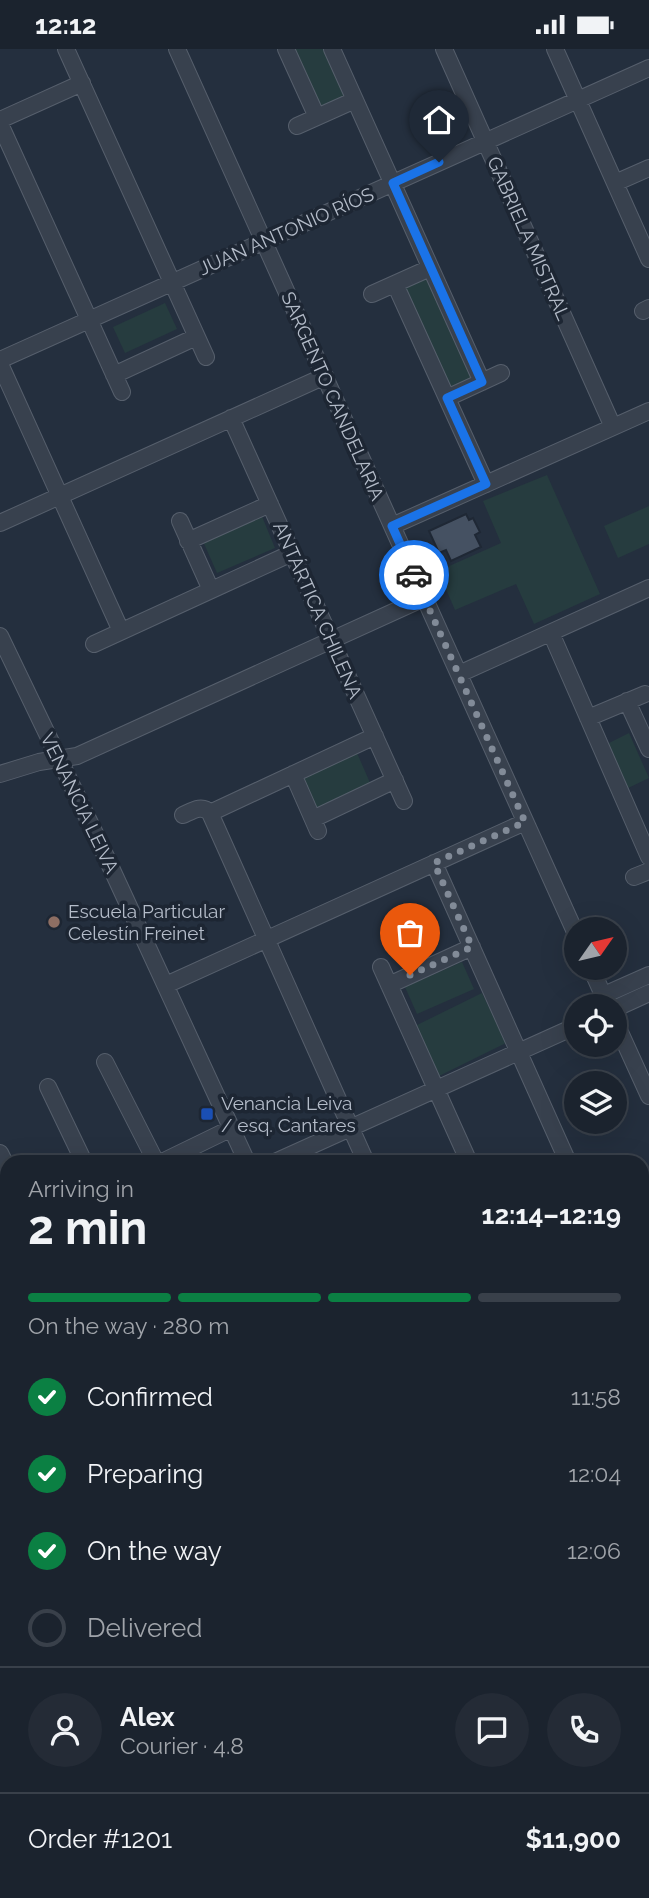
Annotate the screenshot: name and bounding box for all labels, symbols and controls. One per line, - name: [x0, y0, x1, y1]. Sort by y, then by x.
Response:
- text: 12:12: [35, 10, 96, 40]
- pin: [409, 90, 469, 162]
- icon: home: [420, 101, 458, 139]
- street label: GABRIELA MISTRAL: [483, 153, 575, 323]
- street label: JUAN ANTONIO RÍOS: [195, 183, 377, 279]
- street label: SARGENTO CANDELARIA: [277, 288, 389, 504]
- street label: ANTÁRTICA CHILENA: [269, 518, 367, 702]
- courier: [379, 540, 449, 610]
- icon: car: [395, 556, 433, 594]
- street label: VENANCIA LEIVA: [36, 729, 124, 877]
- place label: Escuela Particular Celestín Freinet: [68, 900, 225, 944]
- pin: [380, 903, 440, 975]
- marker: Escuela Particular Celestín Freinet: [46, 914, 62, 930]
- icon: bag: [391, 914, 429, 952]
- north arrow: [564, 917, 626, 980]
- map controls: [564, 917, 627, 1134]
- button: locate: [564, 994, 627, 1057]
- button: layers: [564, 1071, 627, 1134]
- place label: Venancia Leiva / esq. Cantares: [221, 1092, 356, 1136]
- marker: Venancia Leiva / esq. Cantares: [199, 1106, 215, 1122]
- text: Arriving in: [28, 1175, 134, 1202]
- text: 12:14–12:19: [482, 1200, 621, 1230]
- text: 2 min: [28, 1201, 147, 1255]
- text: On the way · 280 m: [28, 1312, 230, 1339]
- icon: check: [28, 1378, 66, 1416]
- text: Confirmed: [87, 1382, 213, 1412]
- text: 11:58: [571, 1383, 621, 1410]
- icon: check: [28, 1455, 66, 1493]
- text: Preparing: [87, 1459, 203, 1489]
- text: 12:04: [568, 1460, 621, 1487]
- icon: check: [28, 1532, 66, 1570]
- text: On the way: [87, 1536, 222, 1566]
- text: 12:06: [567, 1537, 621, 1564]
- text: Delivered: [87, 1613, 202, 1643]
- button: person: [28, 1693, 102, 1767]
- button: chat: [455, 1693, 529, 1767]
- button: phone: [547, 1693, 621, 1767]
- text: Alex: [120, 1702, 175, 1732]
- text: Courier · 4.8: [120, 1732, 244, 1759]
- text: Order #1201: [28, 1824, 172, 1854]
- text: $11,900: [526, 1824, 621, 1854]

